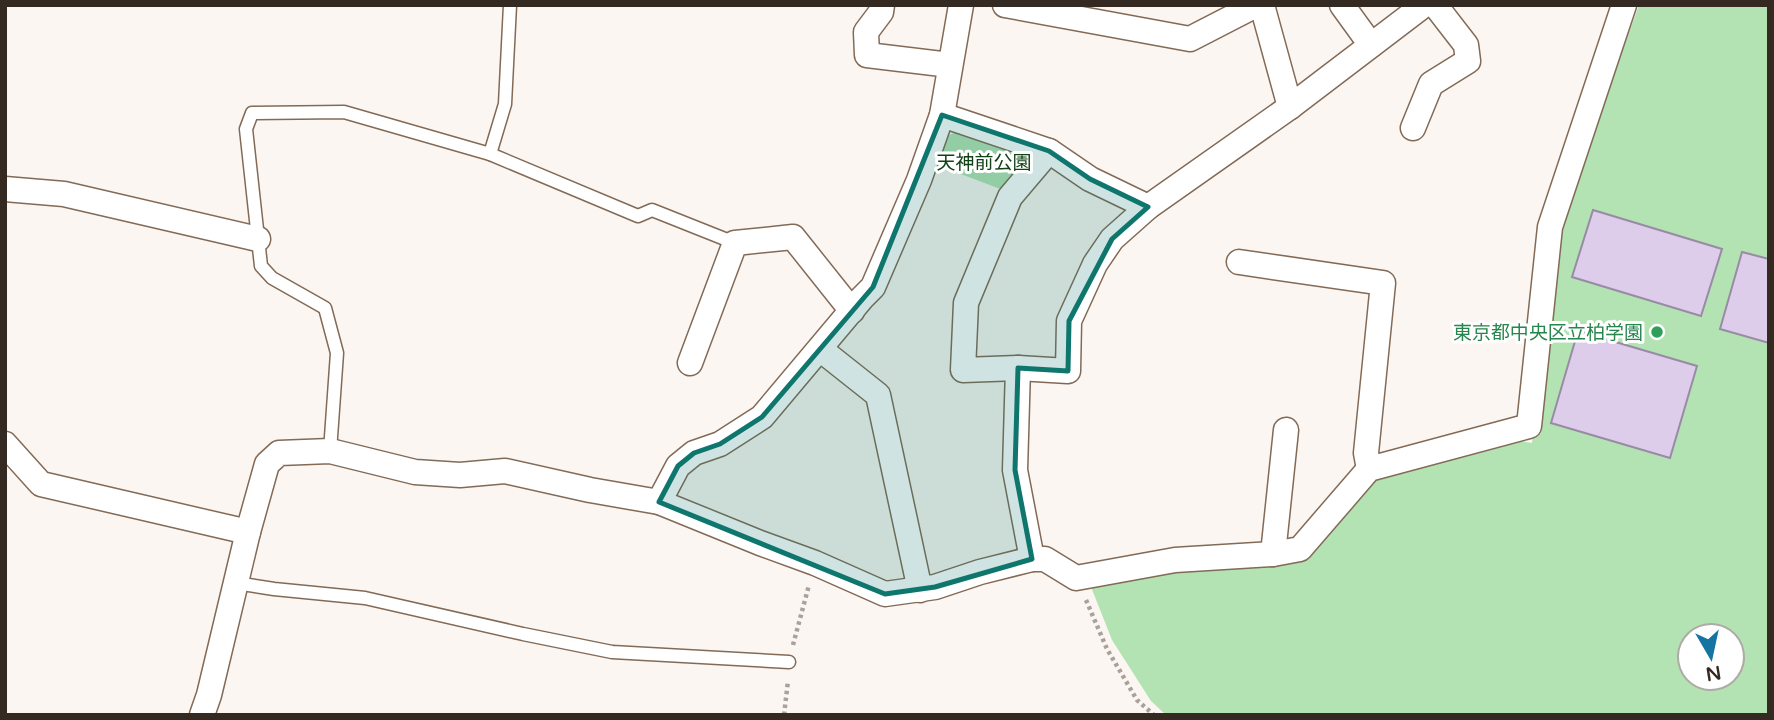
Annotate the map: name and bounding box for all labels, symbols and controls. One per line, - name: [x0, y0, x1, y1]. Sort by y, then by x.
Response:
- park label: 天神前公園: [936, 152, 1032, 174]
- place label: 東京都中央区立柏学園: [1453, 322, 1643, 344]
- marker: 東京都中央区立柏学園: [1649, 324, 1665, 340]
- north arrow: [1676, 622, 1746, 692]
- text: N: [1704, 661, 1723, 685]

